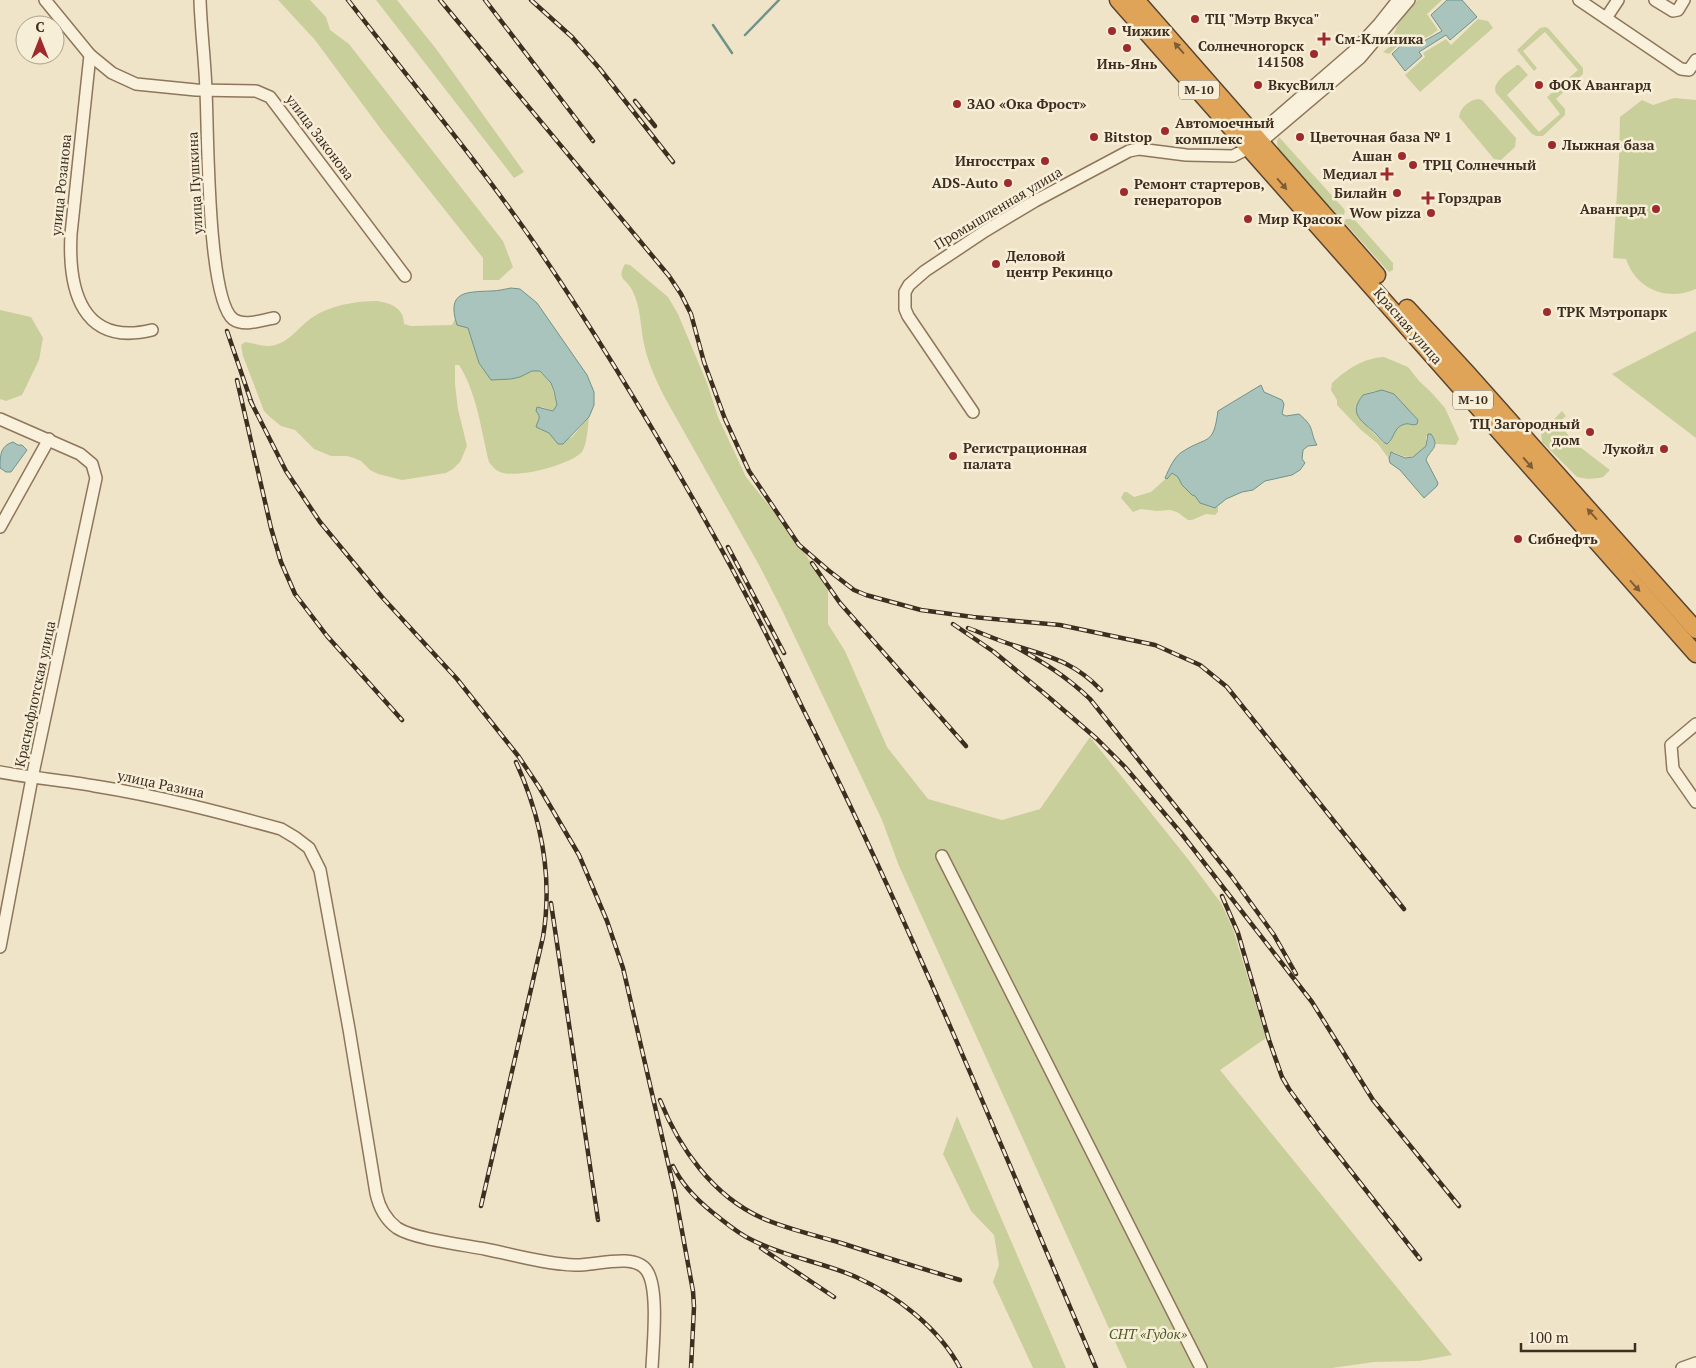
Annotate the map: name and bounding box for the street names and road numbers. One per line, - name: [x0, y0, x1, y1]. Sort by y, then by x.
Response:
- road number: М-10: [1179, 80, 1219, 100]
- street label: улица Законова: [281, 89, 359, 183]
- street label: улица Пушкина: [182, 131, 207, 236]
- street label: улица Розанова: [46, 133, 75, 238]
- street label: Промышленная улица: [930, 162, 1065, 253]
- street label: Красная улица: [1370, 283, 1447, 368]
- road number: М-10: [1453, 390, 1493, 410]
- street label: Краснофлотская улица: [10, 619, 59, 769]
- street label: улица Разина: [115, 765, 206, 802]

